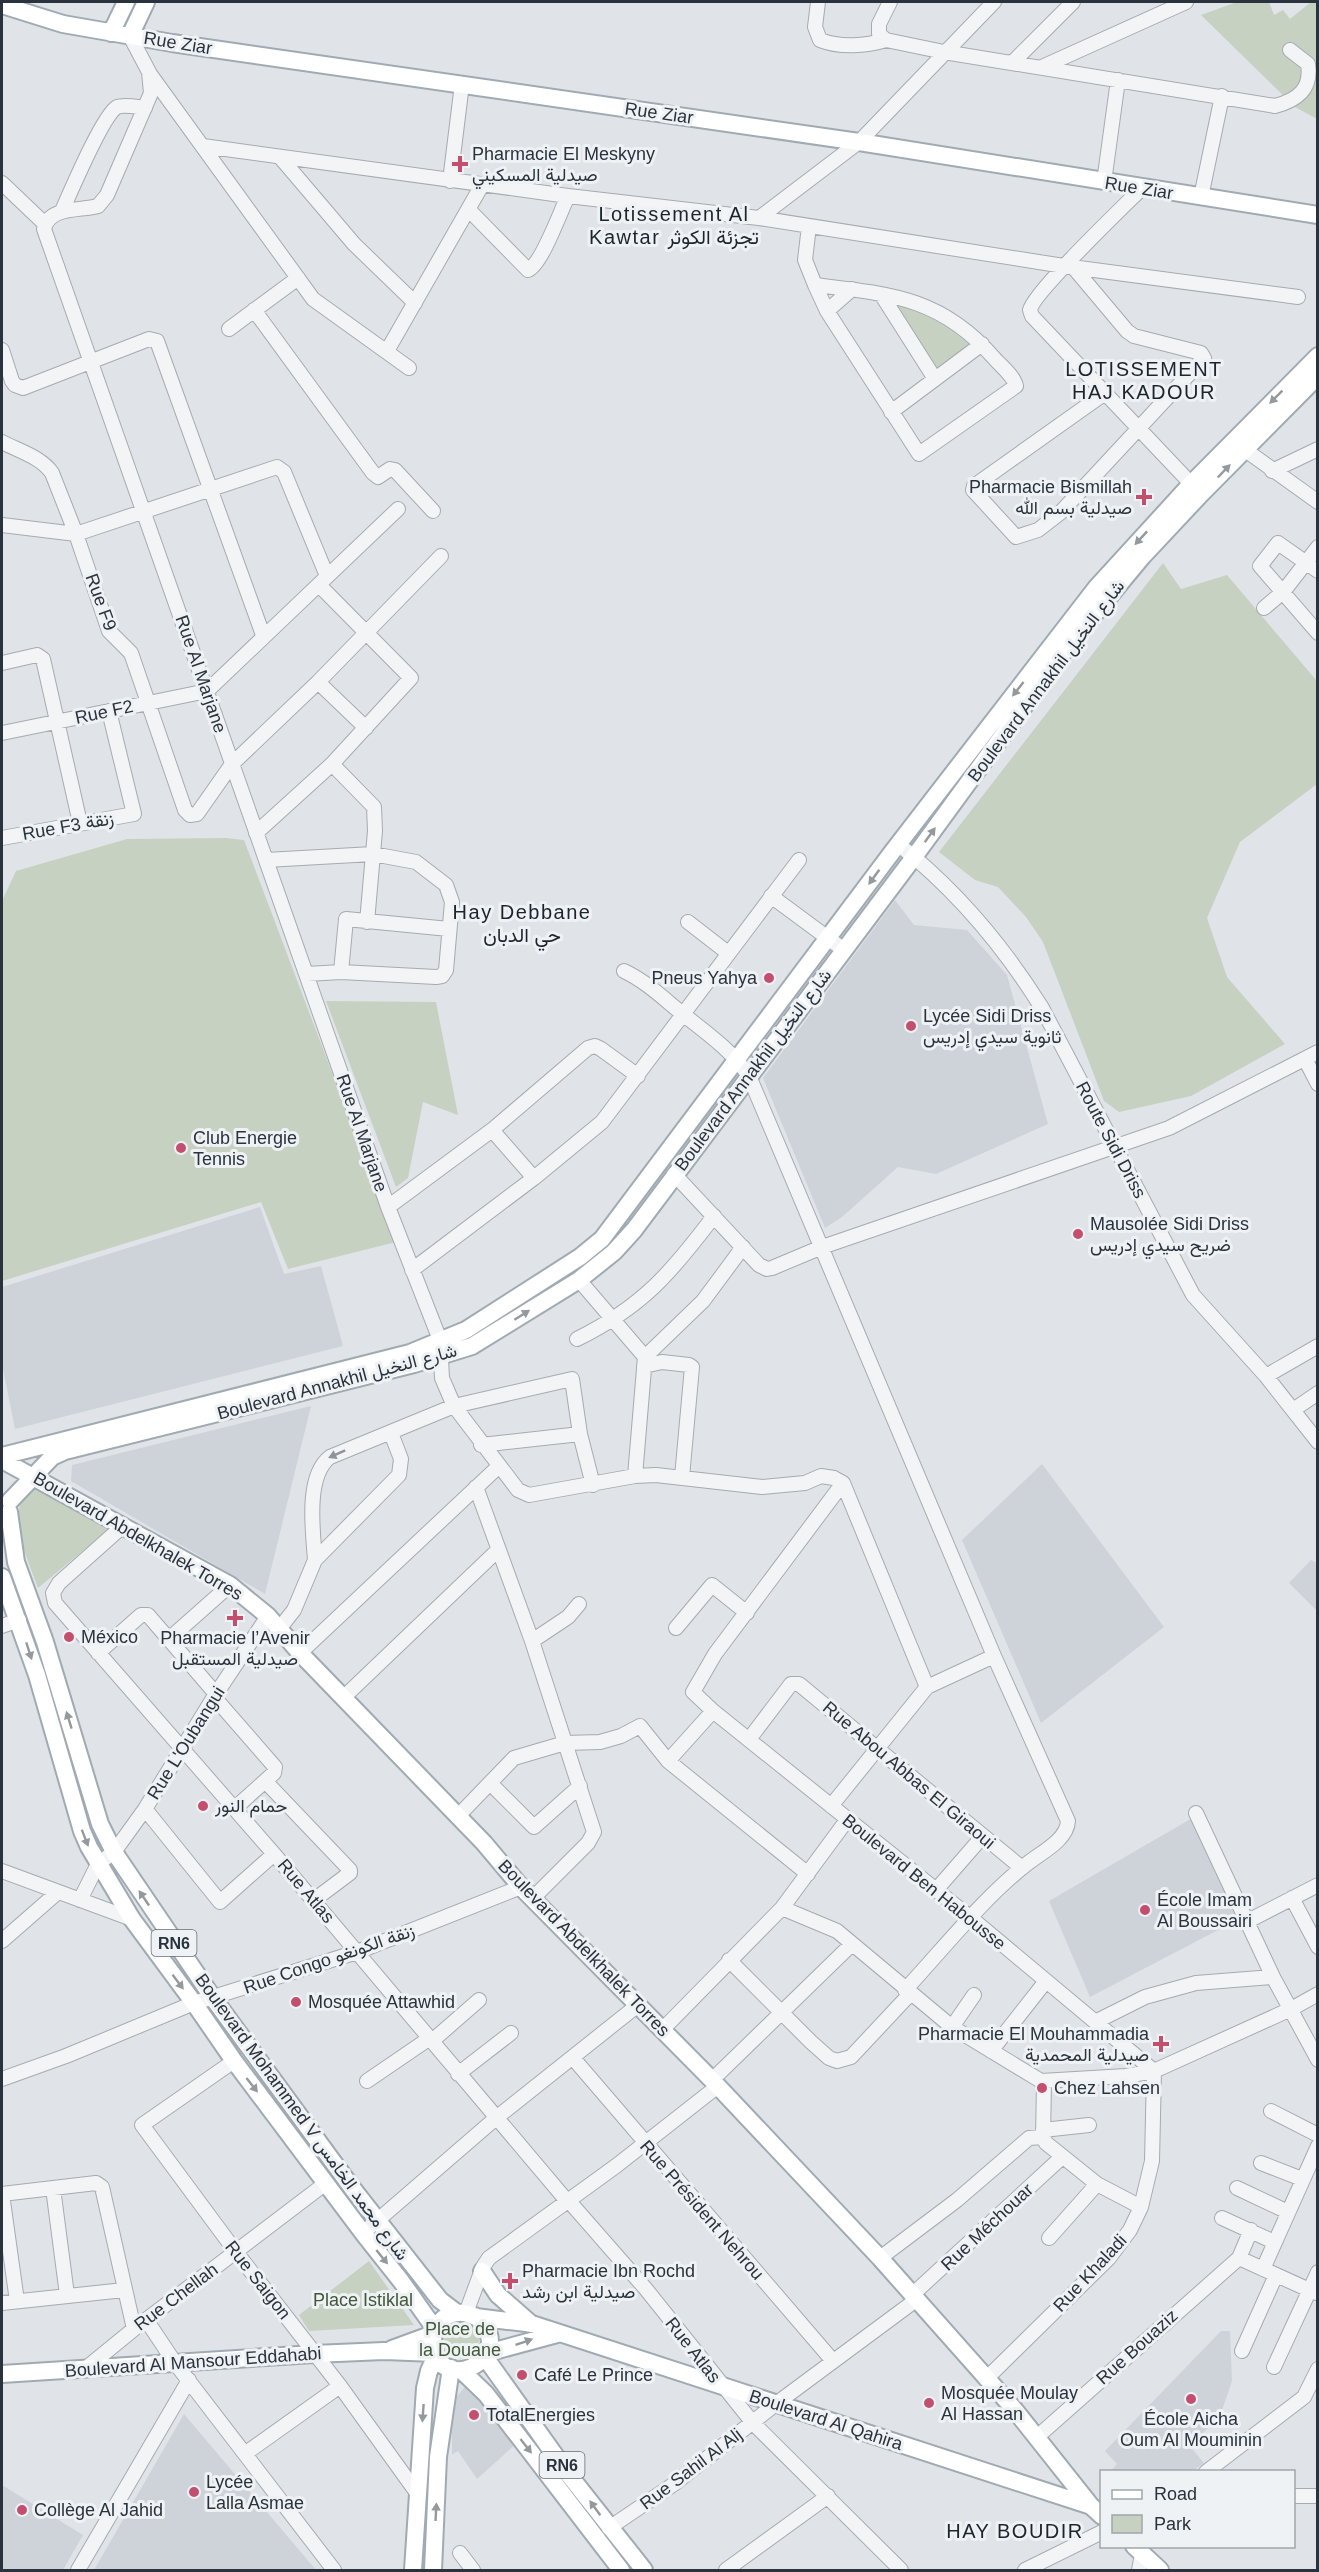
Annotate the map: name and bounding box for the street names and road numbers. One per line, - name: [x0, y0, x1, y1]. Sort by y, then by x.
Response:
- street label: Rue Ziar: [142, 28, 214, 58]
- street label: Rue Ziar: [623, 98, 695, 128]
- street label: Rue Ziar: [1103, 173, 1175, 203]
- street label: Rue F9: [82, 571, 120, 633]
- street label: Boulevard Annakhil شارع النخيل: [964, 576, 1130, 787]
- street label: Rue Al Marjane: [172, 613, 230, 735]
- street label: Rue F2: [73, 696, 135, 728]
- street label: Rue F3 زنقة: [21, 808, 115, 845]
- street label: Boulevard Annakhil شارع النخيل: [671, 965, 837, 1176]
- street label: Rue Al Marjane: [333, 1072, 391, 1194]
- street label: Route Sidi Driss: [1072, 1078, 1150, 1202]
- street label: Boulevard Annakhil شارع النخيل: [215, 1340, 460, 1426]
- street label: Boulevard Abdelkhalek Torres: [30, 1468, 246, 1604]
- street label: Rue L'Oubangui: [143, 1683, 229, 1803]
- street label: Rue Abou Abbas El Giraoui: [819, 1697, 999, 1853]
- street label: Boulevard Ben Habousse: [838, 1810, 1010, 1954]
- street label: Rue Atlas: [274, 1855, 338, 1927]
- street label: Boulevard Abdelkhalek Torres: [494, 1856, 674, 2040]
- street label: Rue Congo زنقة الكونغو: [241, 1920, 417, 1999]
- road number: RN6: [152, 1930, 196, 1956]
- street label: Boulevard Mohammed V شارع محمد الخامس: [190, 1970, 413, 2265]
- street label: Rue Président Nehrou: [636, 2136, 768, 2284]
- street label: Rue Méchouar: [937, 2179, 1037, 2275]
- street label: Rue Khaladi: [1049, 2230, 1131, 2316]
- street label: Rue Saigon: [221, 2237, 295, 2323]
- street label: Rue Chellah: [130, 2259, 222, 2335]
- street label: Rue Bouaziz: [1092, 2305, 1182, 2389]
- street label: Rue Atlas: [661, 2313, 725, 2387]
- street label: Boulevard Al Mansour Eddahabi: [64, 2343, 322, 2381]
- street label: Boulevard Al Qahira: [747, 2386, 906, 2455]
- street label: Rue Sahil Al Alj: [636, 2424, 746, 2514]
- road number: RN6: [540, 2452, 584, 2478]

